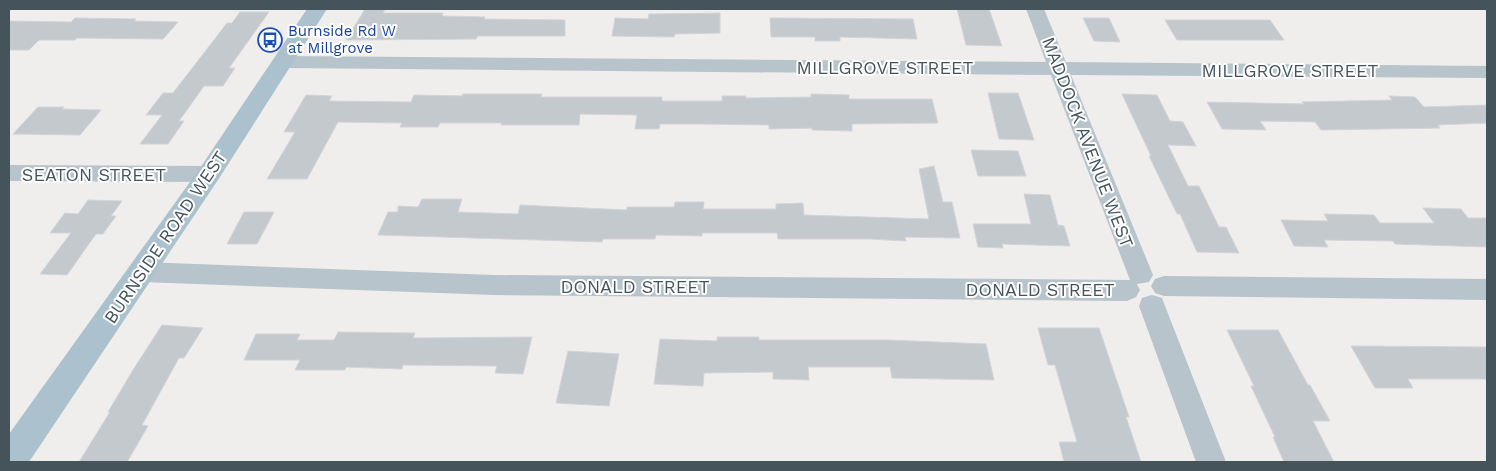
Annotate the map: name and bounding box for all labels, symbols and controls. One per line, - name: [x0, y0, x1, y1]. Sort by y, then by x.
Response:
- place label: Burnside Rd W at Millgrove: [288, 22, 396, 57]
- bus stop icon: Burnside Rd W at Millgrove: [257, 27, 283, 53]
- street label: MADDOCK AVENUE WEST: [1038, 34, 1138, 250]
- street label: MILLGROVE STREET: [797, 57, 974, 78]
- street label: MILLGROVE STREET: [1202, 60, 1379, 81]
- street label: BURNSIDE ROAD WEST: [99, 147, 231, 327]
- street label: SEATON STREET: [22, 164, 166, 185]
- street label: DONALD STREET: [560, 276, 710, 297]
- street label: DONALD STREET: [965, 279, 1115, 300]

